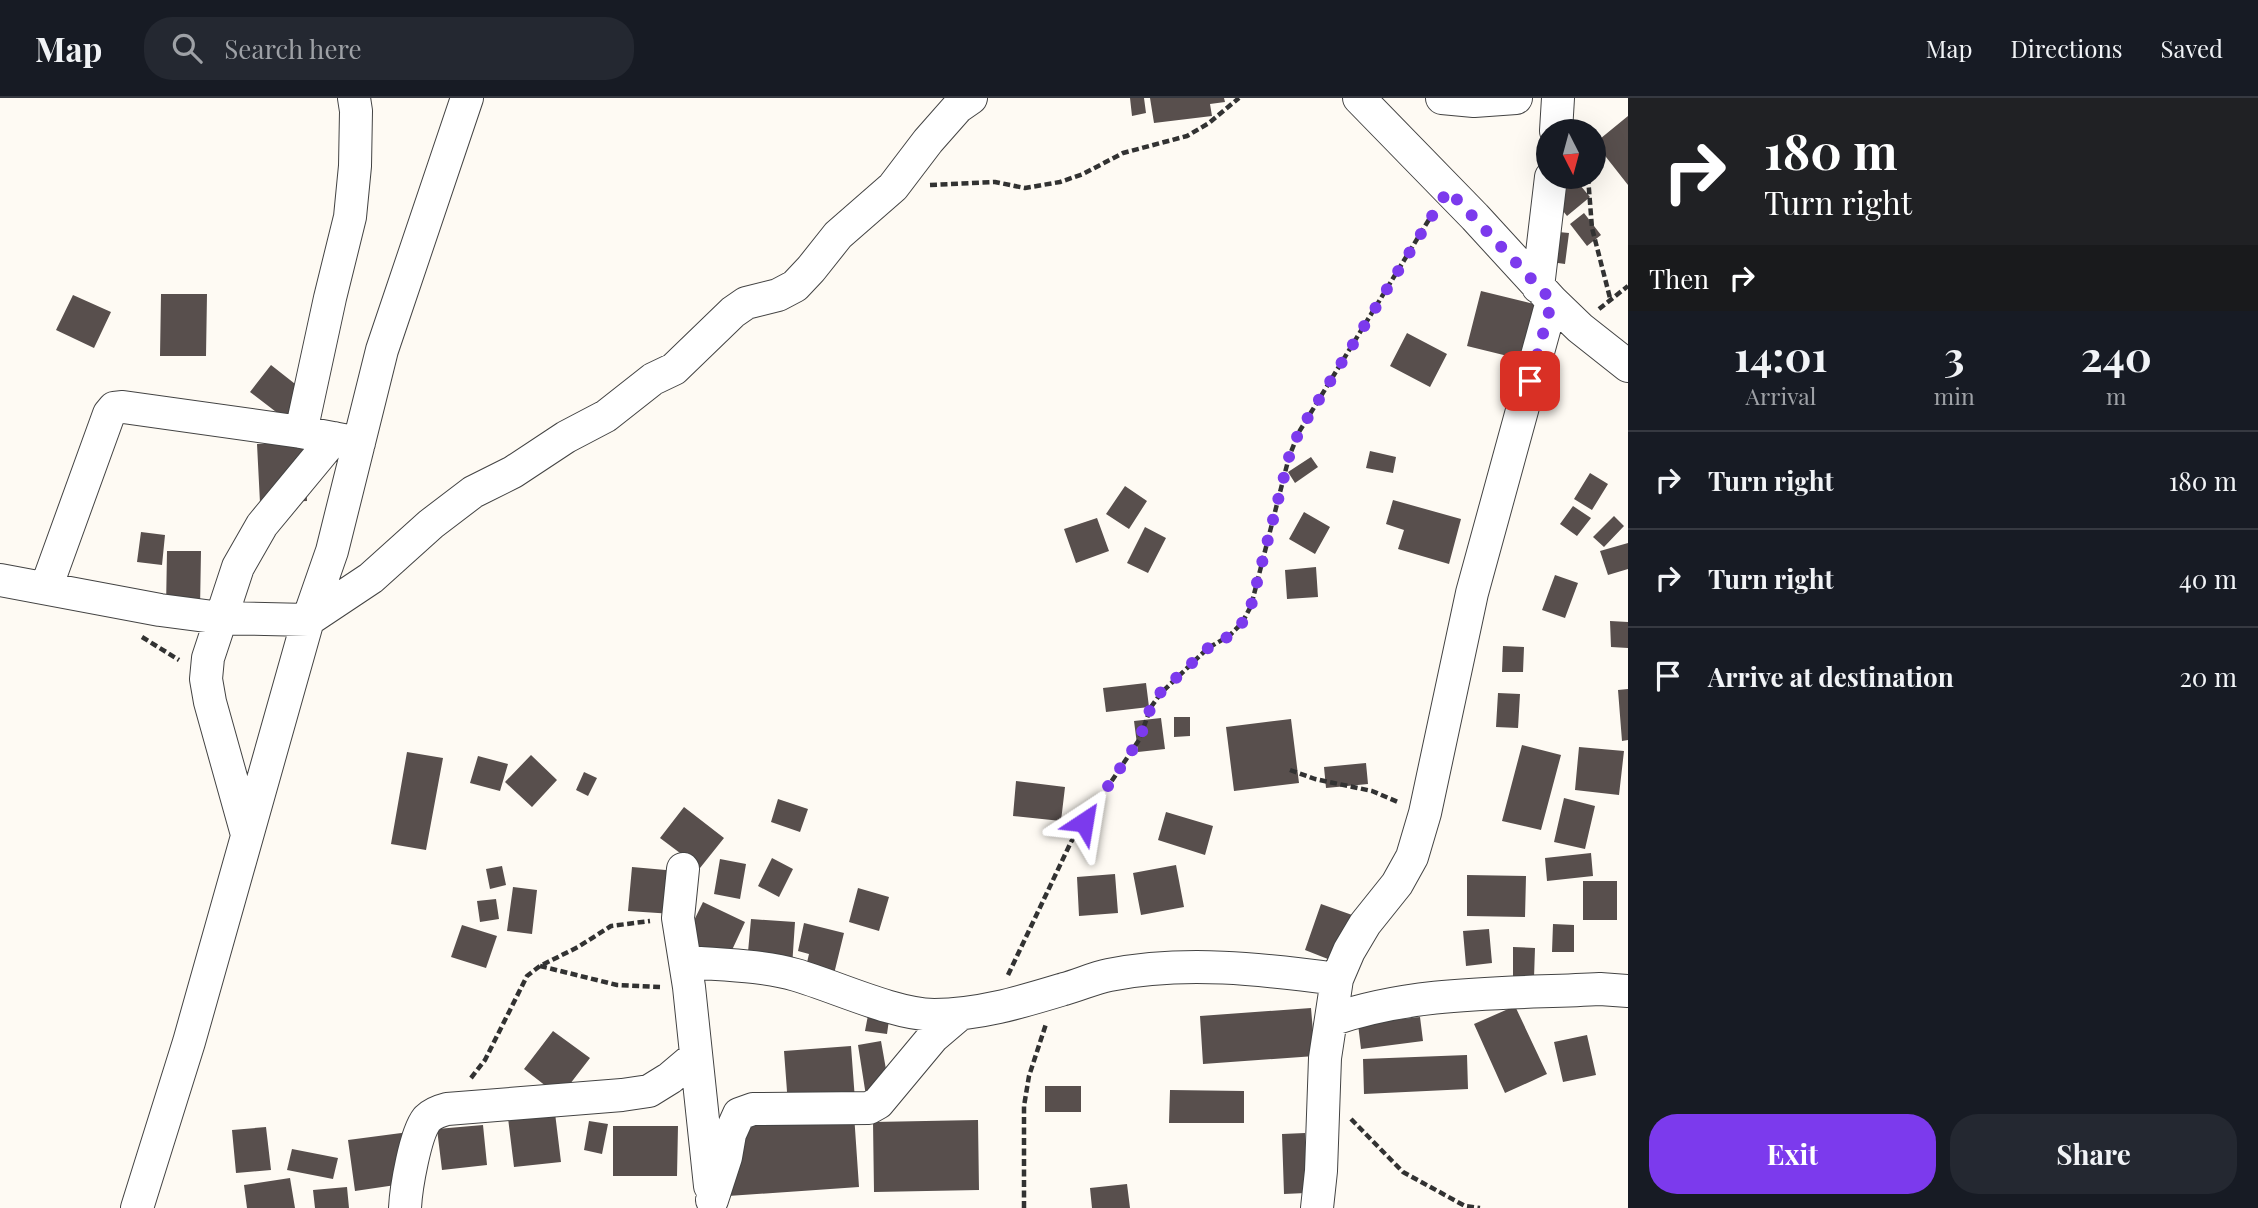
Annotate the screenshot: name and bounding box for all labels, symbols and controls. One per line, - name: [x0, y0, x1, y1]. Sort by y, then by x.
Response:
- search box: [144, 17, 634, 80]
- text: Map: [35, 26, 102, 70]
- icon: search: [168, 29, 206, 67]
- text: Search here: [224, 31, 362, 66]
- text: Map: [1926, 32, 1972, 64]
- text: Directions: [2010, 32, 2123, 64]
- text: Saved: [2161, 32, 2223, 64]
- text: 180 m: [1764, 117, 1898, 182]
- north arrow: [1536, 119, 1606, 189]
- map controls: [1536, 119, 1606, 189]
- icon: right: [1649, 126, 1740, 217]
- text: Turn right: [1764, 180, 1912, 223]
- icon: right: [1723, 259, 1761, 297]
- text: Then: [1649, 261, 1709, 296]
- text: 14:01: [1734, 327, 1828, 383]
- text: 3: [1944, 327, 1964, 383]
- text: 240: [2081, 327, 2152, 383]
- pin: [1500, 351, 1560, 411]
- icon: arrive: [1511, 362, 1549, 400]
- text: Arrival: [1745, 380, 1816, 411]
- text: min: [1934, 380, 1975, 411]
- text: m: [2106, 380, 2127, 411]
- icon: right: [1649, 461, 1687, 499]
- text: Turn right: [1708, 463, 1834, 498]
- text: 180 m: [2169, 463, 2237, 498]
- icon: right: [1649, 559, 1687, 597]
- text: Turn right: [1708, 561, 1834, 596]
- text: 40 m: [2179, 561, 2237, 596]
- icon: arrive: [1649, 657, 1687, 695]
- text: Arrive at destination: [1708, 659, 1954, 694]
- text: 20 m: [2179, 659, 2237, 694]
- position arrow: [1047, 785, 1121, 859]
- button: Exit: [1649, 1114, 1936, 1194]
- button: Share: [1950, 1114, 2237, 1194]

